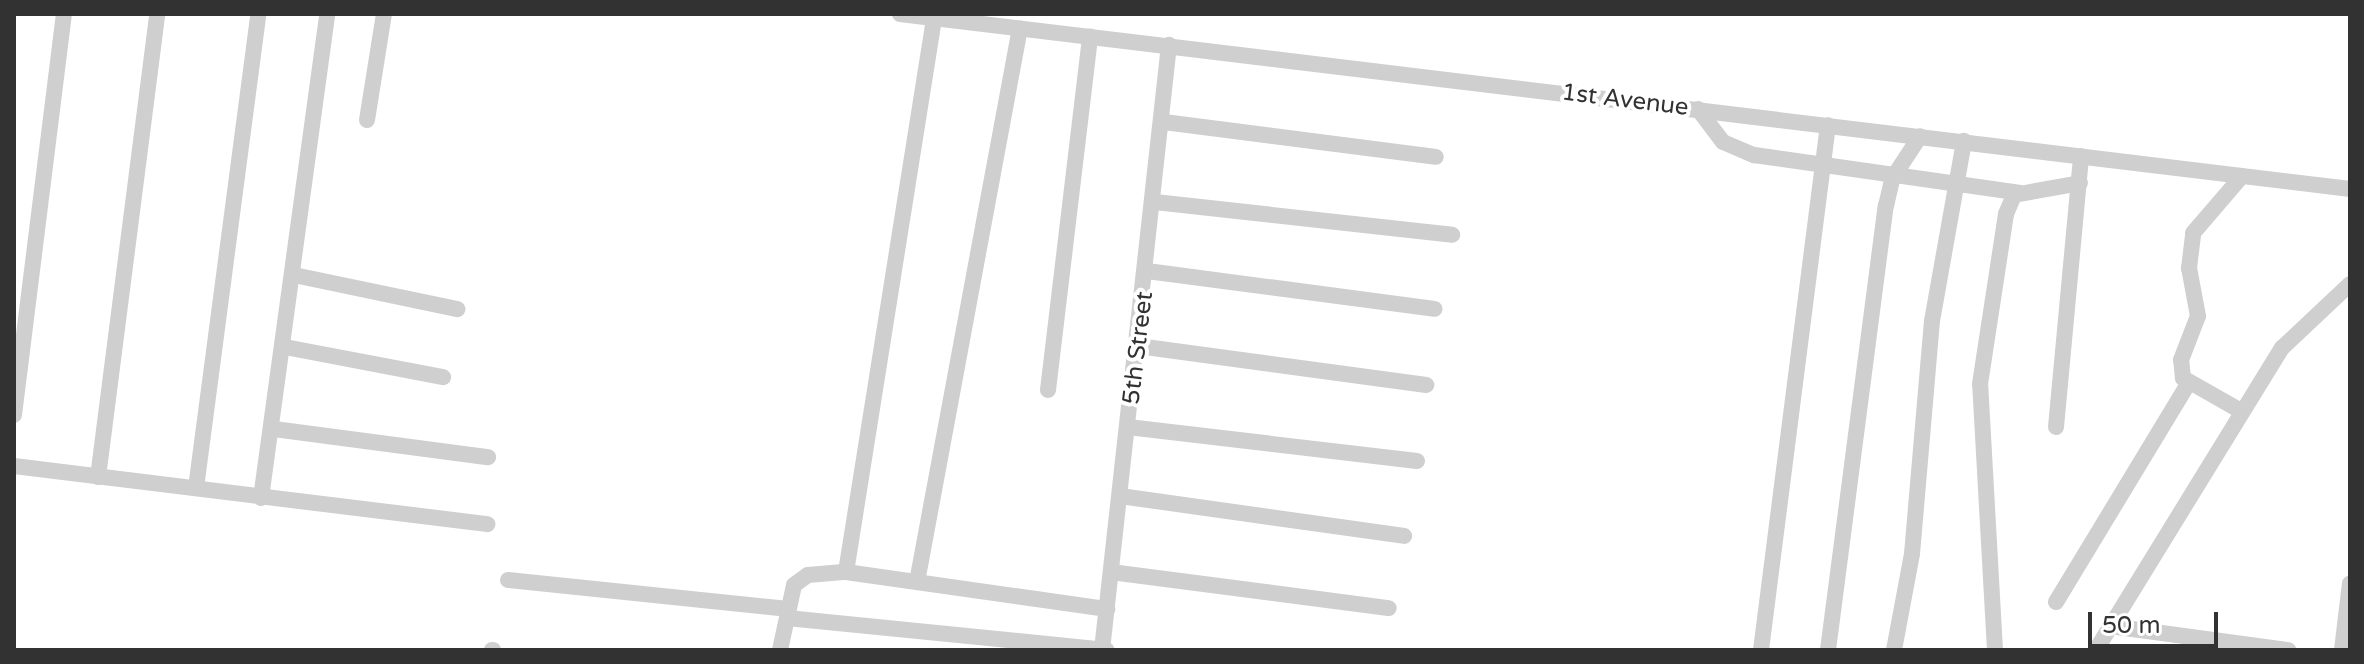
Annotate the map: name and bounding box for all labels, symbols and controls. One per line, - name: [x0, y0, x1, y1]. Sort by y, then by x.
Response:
- street label: 1st Avenue: [1560, 78, 1690, 122]
- street label: 5th Street: [1117, 290, 1159, 406]
- scale bar: [2092, 596, 2222, 646]
- text: 50 m: [2102, 611, 2160, 640]

